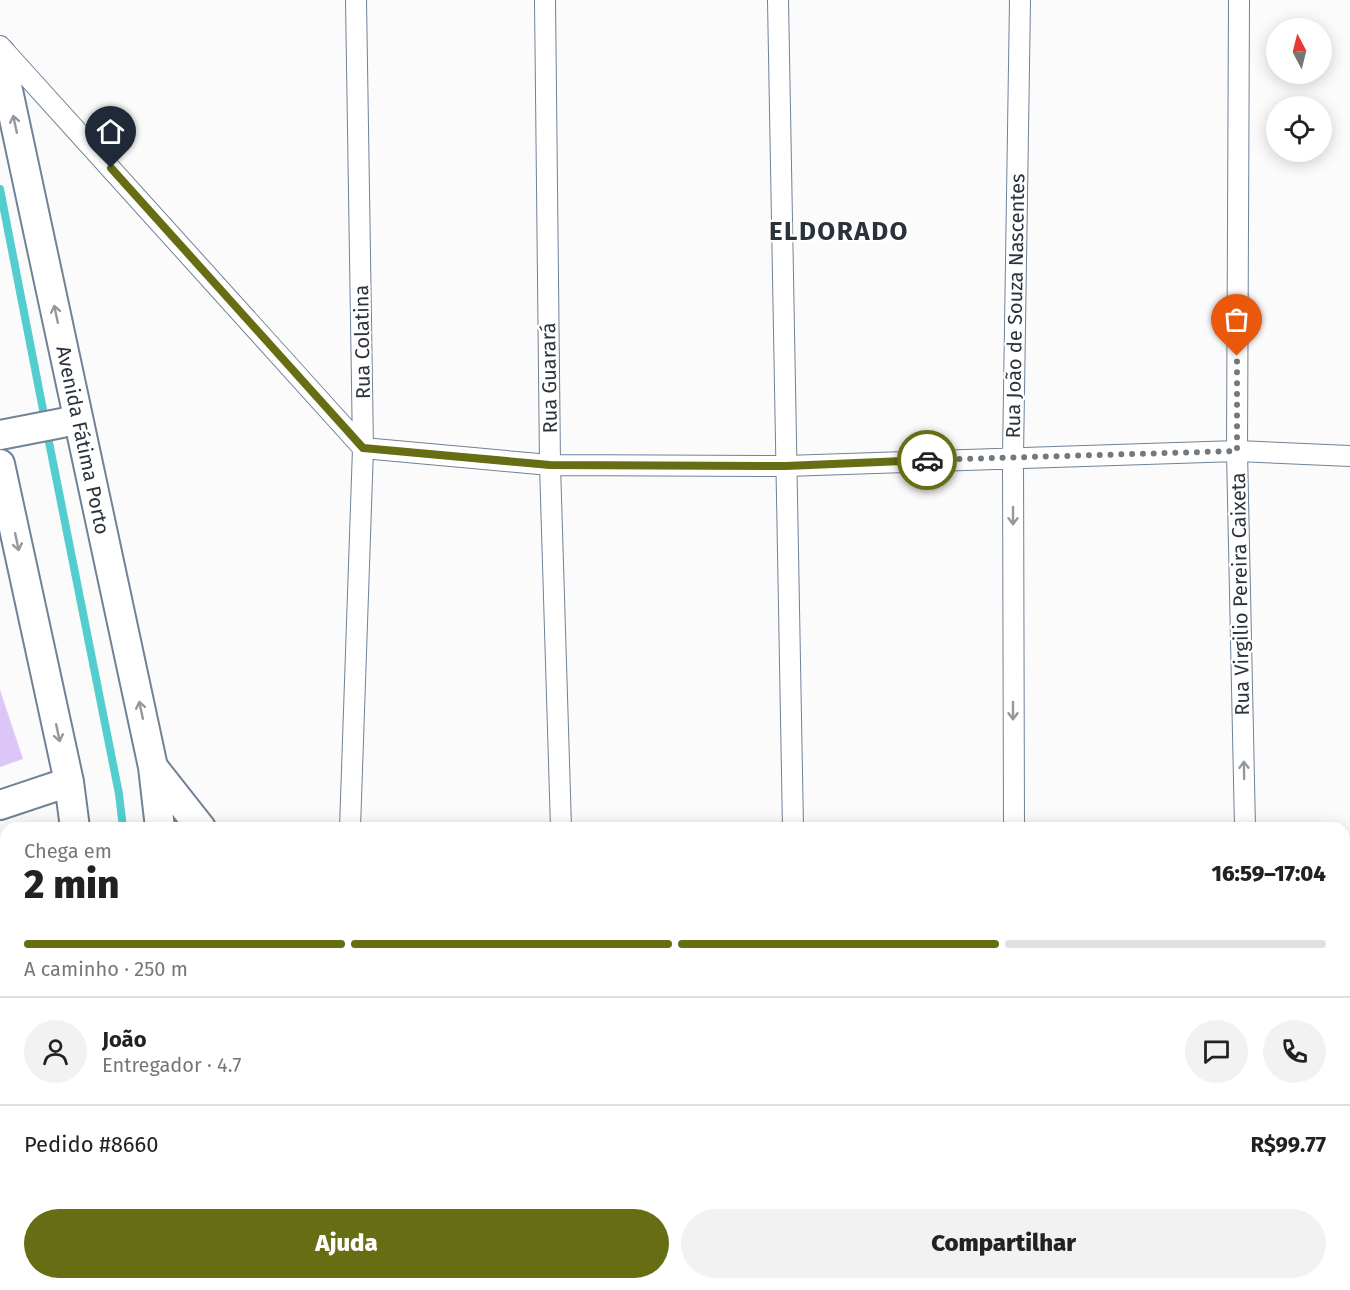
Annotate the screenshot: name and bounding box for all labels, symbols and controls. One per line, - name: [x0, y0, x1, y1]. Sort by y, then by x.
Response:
- north arrow: [1266, 18, 1332, 84]
- map controls: [1266, 18, 1332, 162]
- button: locate: [1266, 96, 1332, 162]
- pin: [85, 106, 136, 168]
- one-way arrow: [9, 114, 20, 134]
- icon: home: [94, 115, 127, 148]
- street label: Rua João de Souza Nascentes: [1001, 173, 1029, 439]
- district label: ELDORADO: [769, 216, 909, 247]
- street label: Rua Colatina: [349, 285, 375, 399]
- pin: [1211, 294, 1262, 356]
- icon: bag: [1220, 303, 1253, 336]
- one-way arrow: [50, 305, 61, 325]
- street label: Rua Guarará: [536, 322, 562, 434]
- street label: Avenida Fátima Porto: [51, 343, 115, 537]
- courier: [897, 430, 957, 490]
- icon: car: [911, 444, 944, 477]
- street label: Rua Virgilio Pereira Caixeta: [1226, 472, 1254, 716]
- one-way arrow: [1007, 505, 1019, 525]
- one-way arrow: [12, 532, 23, 551]
- one-way arrow: [1007, 700, 1019, 720]
- one-way arrow: [135, 701, 146, 720]
- one-way arrow: [53, 723, 64, 742]
- one-way arrow: [1238, 760, 1250, 780]
- text: Chega em: [24, 839, 112, 863]
- text: 16:59–17:04: [1212, 860, 1326, 887]
- text: 2 min: [24, 862, 120, 908]
- text: A caminho · 250 m: [24, 957, 188, 981]
- button: person: [24, 1020, 87, 1083]
- button: chat: [1185, 1020, 1248, 1083]
- button: phone: [1263, 1020, 1326, 1083]
- text: João: [102, 1026, 147, 1053]
- text: Entregador · 4.7: [102, 1053, 241, 1077]
- text: Pedido #8660: [24, 1131, 159, 1158]
- text: R$99.77: [1250, 1131, 1326, 1158]
- button: Ajuda: [24, 1209, 669, 1278]
- button: Compartilhar: [681, 1209, 1326, 1278]

